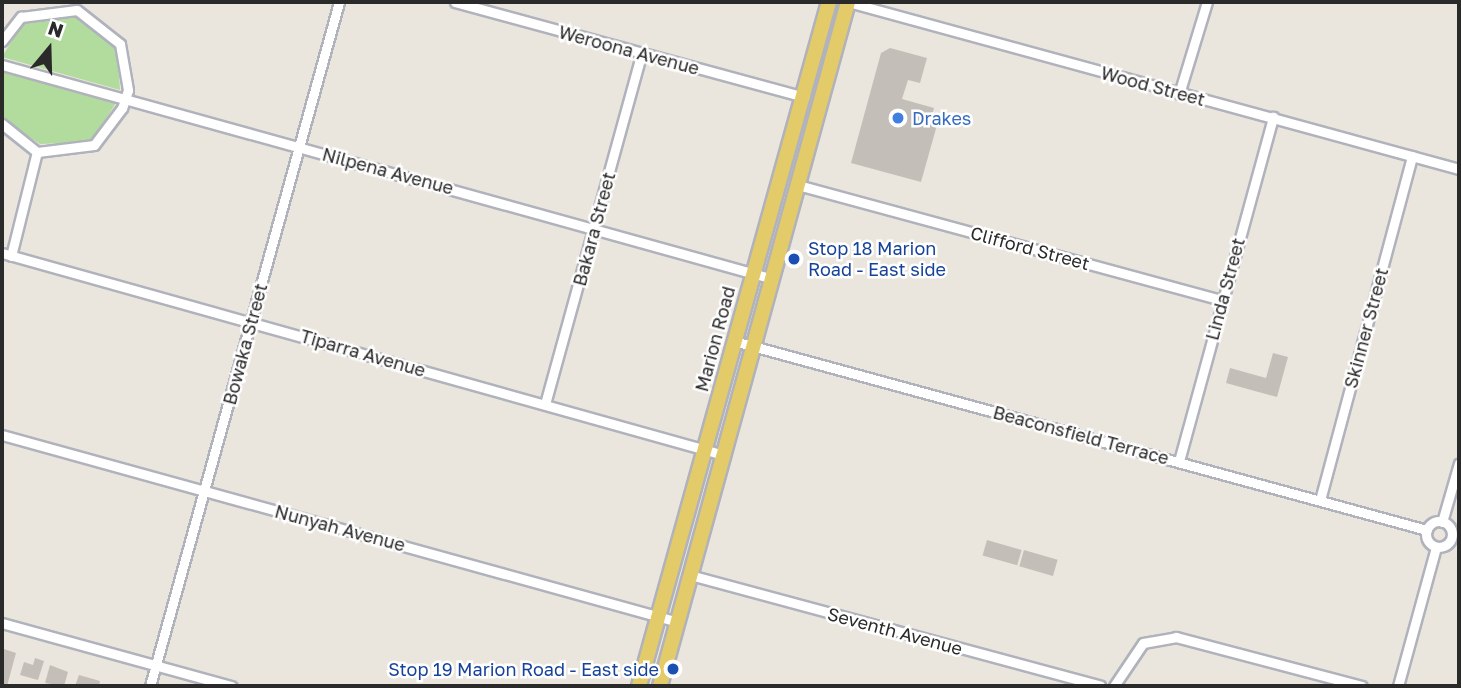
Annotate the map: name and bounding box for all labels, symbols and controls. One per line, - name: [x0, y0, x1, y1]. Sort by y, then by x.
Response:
- north arrow: [14, 14, 84, 84]
- text: N: [45, 15, 67, 42]
- street label: Weroona Avenue: [556, 21, 702, 79]
- street label: Wood Street: [1099, 62, 1207, 110]
- place label: Drakes: [912, 107, 971, 129]
- marker: Drakes: [890, 110, 906, 126]
- street label: Nilpena Avenue: [320, 143, 456, 199]
- street label: Bakara Street: [568, 170, 620, 288]
- street label: Clifford Street: [968, 222, 1092, 274]
- street label: Linda Street: [1201, 235, 1249, 343]
- place label: Stop 18 Marion Road - East side: [808, 238, 946, 280]
- marker: Stop 18 Marion Road - East side: [786, 251, 802, 267]
- street label: Skinner Street: [1340, 265, 1392, 391]
- street label: Bowaka Street: [218, 281, 272, 407]
- street label: Marion Road: [691, 284, 739, 394]
- street label: Tiparra Avenue: [298, 325, 428, 381]
- street label: Beaconsfield Terrace: [991, 401, 1171, 469]
- street label: Nunyah Avenue: [272, 500, 408, 556]
- street label: Seventh Avenue: [825, 603, 965, 659]
- place label: Stop 19 Marion Road - East side: [388, 658, 659, 680]
- marker: Stop 19 Marion Road - East side: [665, 661, 681, 677]

